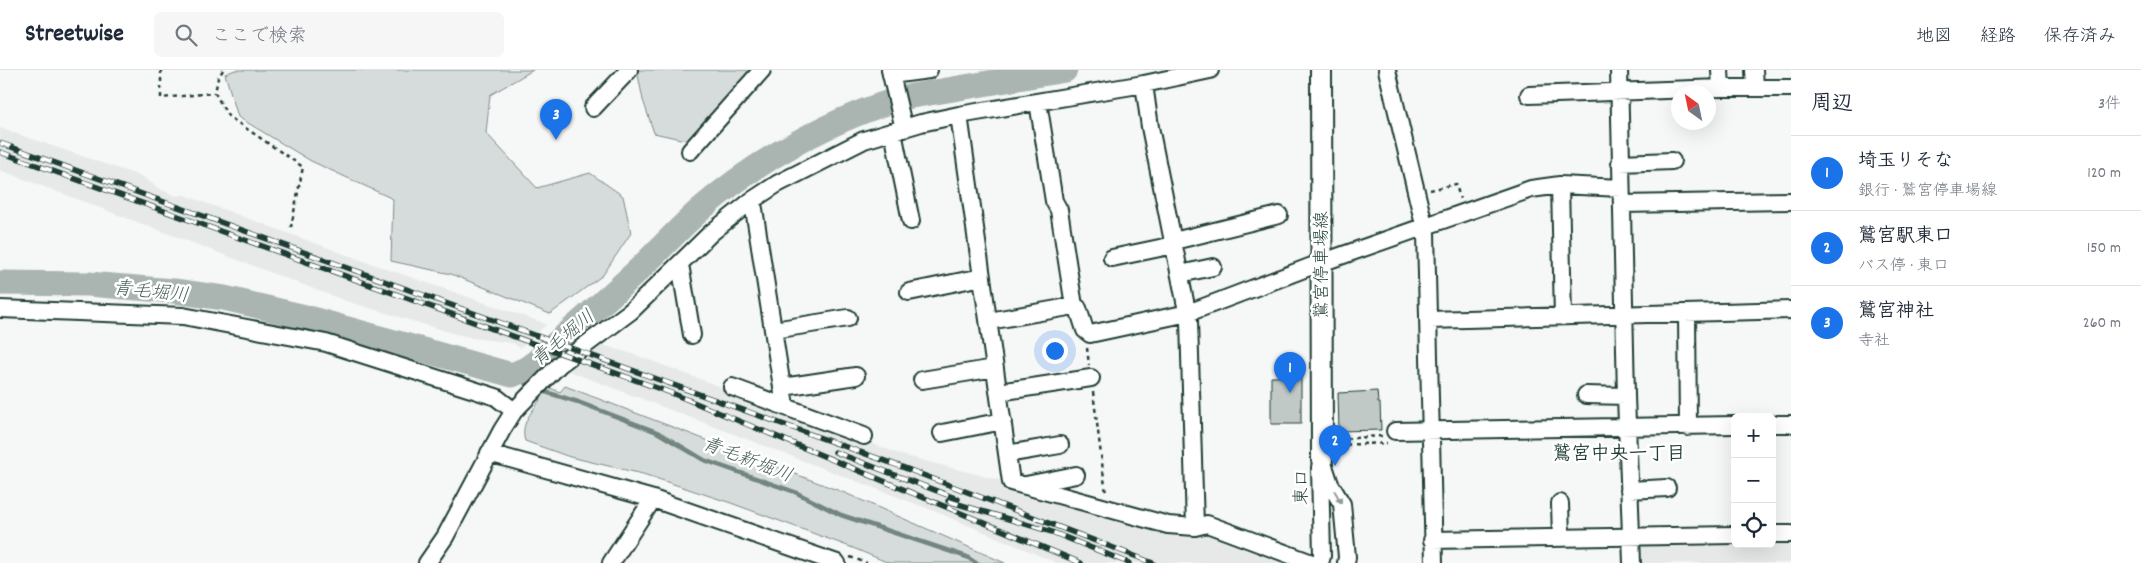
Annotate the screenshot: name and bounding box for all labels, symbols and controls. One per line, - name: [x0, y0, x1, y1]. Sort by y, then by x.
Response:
- search box: [154, 12, 504, 57]
- text: Streetwise: [25, 18, 124, 52]
- icon: search: [172, 21, 200, 49]
- text: ここで検索: [212, 24, 307, 51]
- text: 地図: [1916, 25, 1952, 50]
- text: 経路: [1980, 25, 2016, 50]
- text: 保存済み: [2044, 25, 2116, 50]
- north arrow: [1671, 85, 1716, 130]
- text: 周辺: [1811, 90, 1853, 120]
- text: 3件: [2098, 93, 2121, 116]
- pin: 3: [540, 99, 572, 140]
- text: 埼玉りそな: [1858, 149, 1953, 176]
- text: 1: [1825, 162, 1829, 185]
- text: 120 m: [2087, 162, 2121, 185]
- text: 銀行 · 鷲宮停車場線: [1858, 180, 1997, 203]
- street label: 鷲宮停車場線: [1311, 211, 1336, 319]
- text: 鷲宮駅東口: [1858, 224, 1953, 251]
- text: 2: [1824, 237, 1831, 260]
- text: 150 m: [2087, 237, 2121, 260]
- text: バス停 · 東口: [1858, 255, 1949, 278]
- water label: 青毛堀川: [111, 276, 190, 311]
- text: 鷲宮神社: [1858, 299, 1934, 326]
- water label: 青毛堀川: [526, 305, 602, 374]
- text: 3: [1823, 312, 1831, 335]
- text: 260 m: [2083, 312, 2121, 335]
- text: 寺社: [1858, 330, 1890, 353]
- your location: [1042, 338, 1068, 364]
- pin: 1: [1274, 352, 1306, 393]
- map controls: [1731, 413, 1776, 548]
- button: +: [1731, 413, 1776, 458]
- pin: 2: [1319, 425, 1351, 466]
- water label: 青毛新堀川: [698, 432, 796, 491]
- district label: 鷲宮中央一丁目: [1552, 442, 1686, 469]
- button: −: [1731, 458, 1776, 503]
- street label: 東口: [1290, 469, 1317, 506]
- one-way arrow: [1334, 489, 1342, 504]
- button: locate: [1731, 503, 1776, 548]

